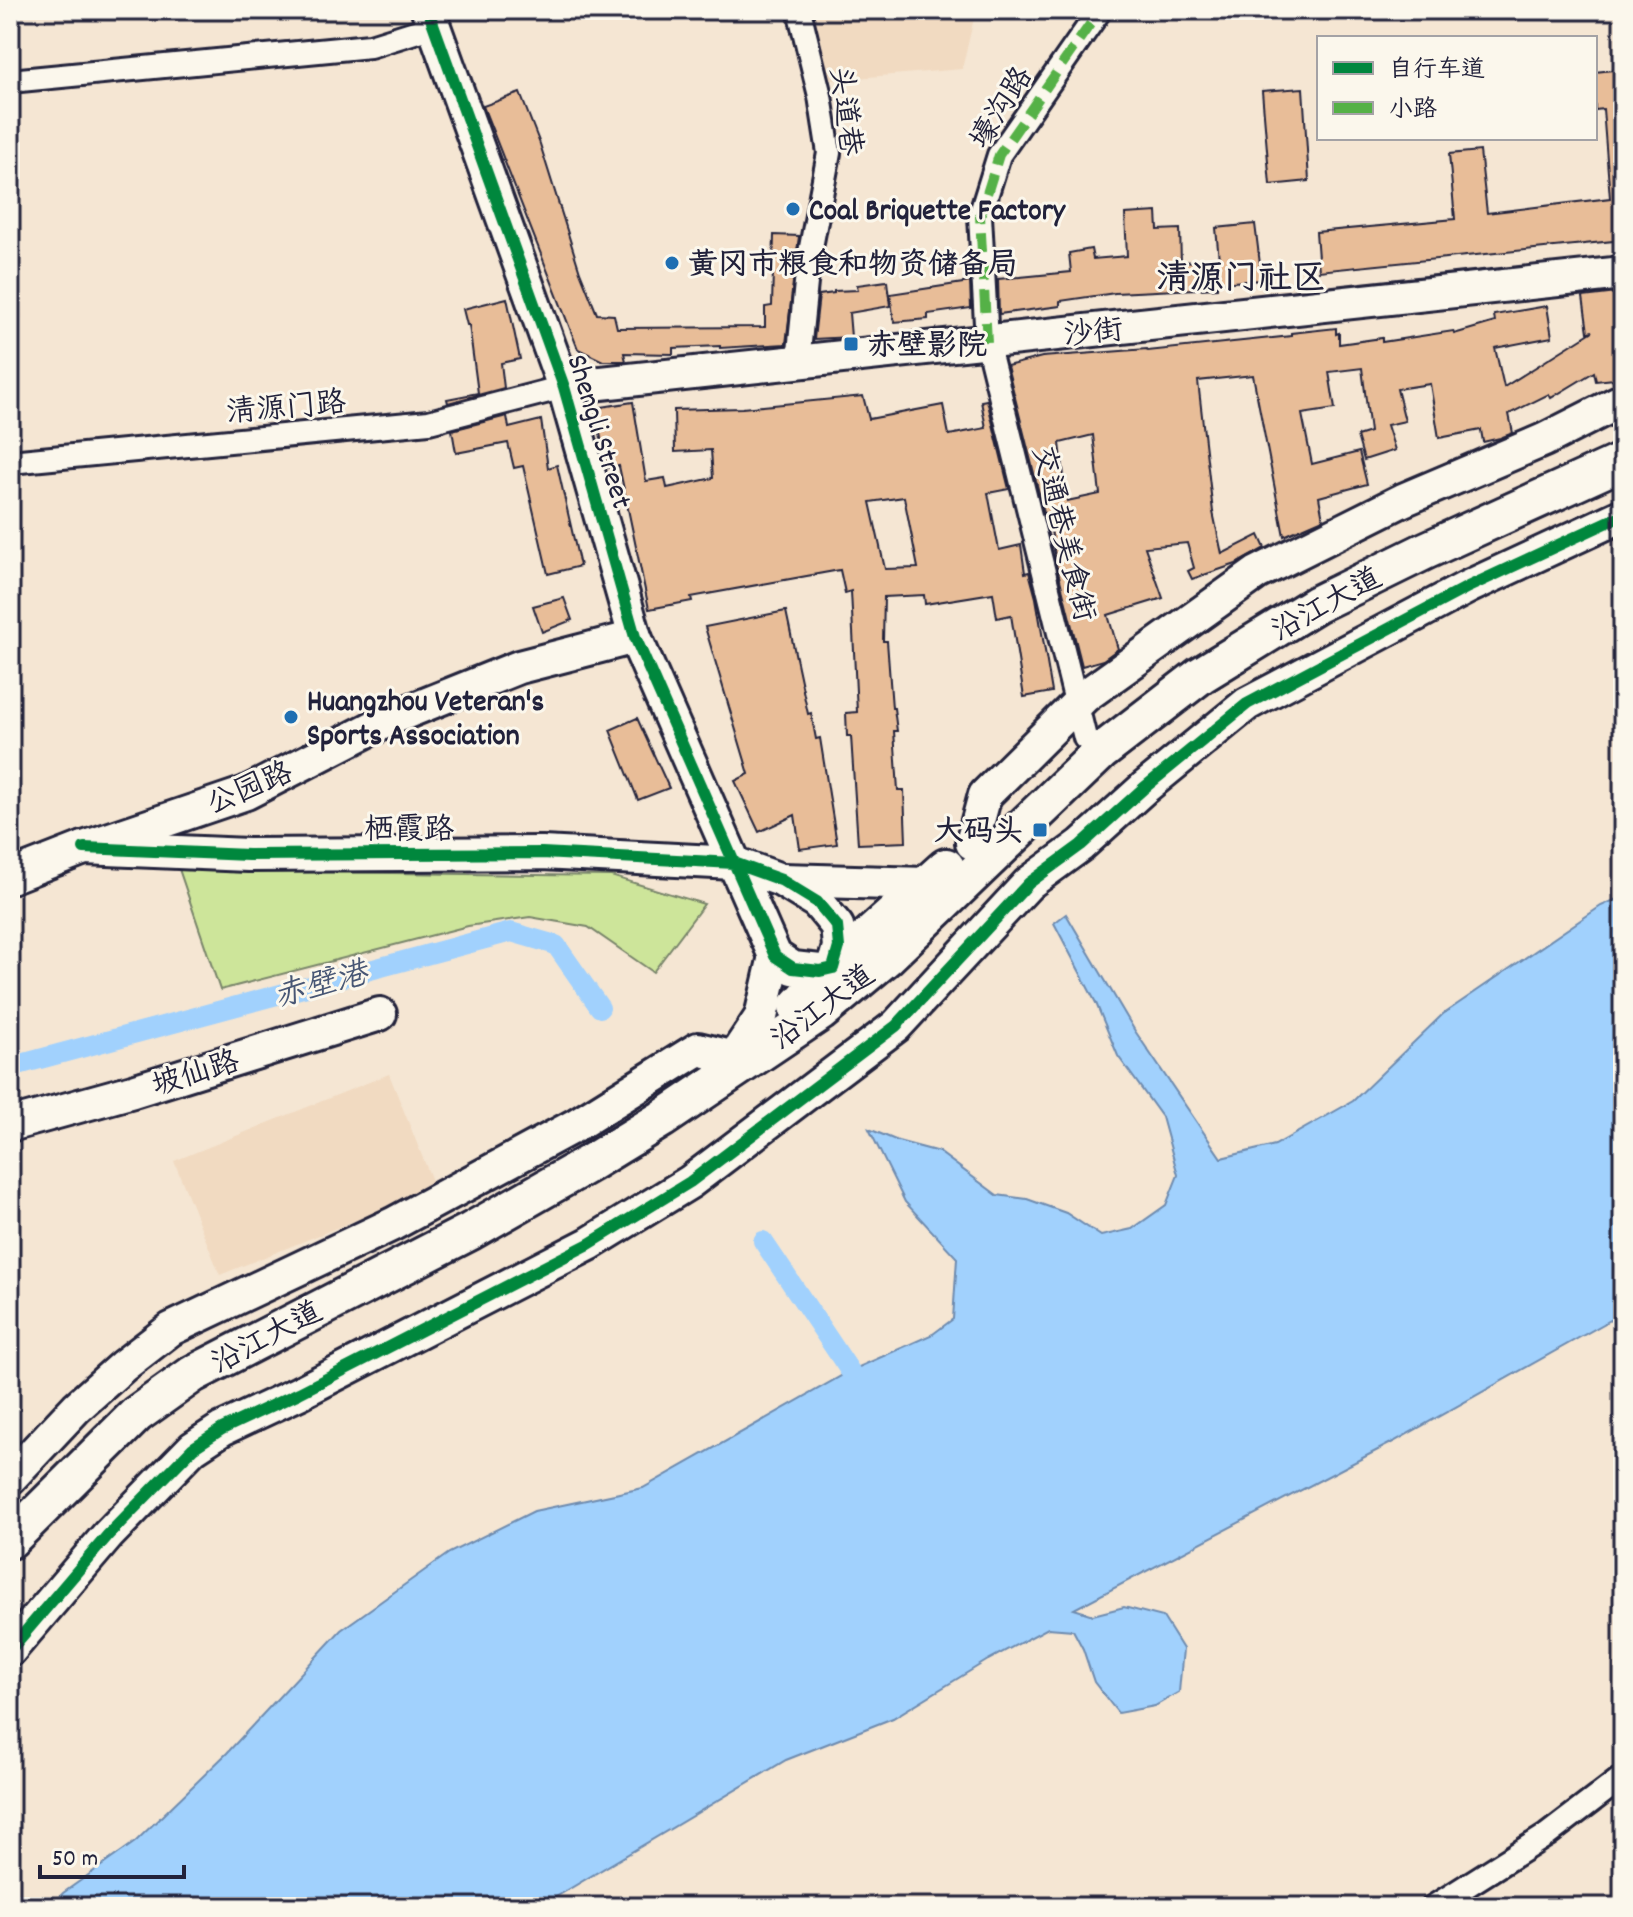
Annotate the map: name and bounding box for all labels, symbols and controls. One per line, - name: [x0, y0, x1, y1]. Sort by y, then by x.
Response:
- legend: [1317, 36, 1597, 140]
- text: 自行车道: [1389, 54, 1485, 88]
- street label: 壕沟路: [962, 60, 1046, 159]
- street label: 头道巷: [816, 64, 869, 159]
- text: 小路: [1389, 94, 1437, 128]
- place label: Coal Briquette Factory: [809, 192, 1067, 235]
- marker: Coal Briquette Factory: [784, 200, 802, 218]
- place label: 黄冈市粮食和物资储备局: [688, 246, 1018, 289]
- marker: 黄冈市粮食和物资储备局: [663, 254, 681, 272]
- district label: 清源门社区: [1156, 257, 1326, 306]
- street label: 沙街: [1061, 311, 1126, 360]
- place label: 赤壁影院: [867, 327, 987, 370]
- marker: 赤壁影院: [842, 335, 860, 353]
- street label: Shengli Street: [553, 350, 641, 515]
- street label: 清源门路: [225, 384, 348, 437]
- street label: 交通巷美食街: [1018, 442, 1103, 627]
- street label: 沿江大道: [1265, 559, 1391, 655]
- place label: Huangzhou Veteran's Sports Association: [307, 683, 544, 760]
- marker: Huangzhou Veteran's Sports Association: [282, 708, 300, 726]
- street label: 公园路: [201, 754, 301, 829]
- street label: 栖霞路: [364, 811, 454, 854]
- place label: 大码头: [934, 813, 1024, 856]
- marker: 大码头: [1031, 821, 1049, 839]
- water label: 赤壁港: [269, 952, 377, 1022]
- street label: 沿江大道: [764, 956, 886, 1063]
- street label: 坡仙路: [147, 1043, 246, 1110]
- street label: 沿江大道: [205, 1293, 331, 1387]
- scale bar: [40, 1829, 184, 1879]
- text: 50 m: [52, 1843, 98, 1877]

